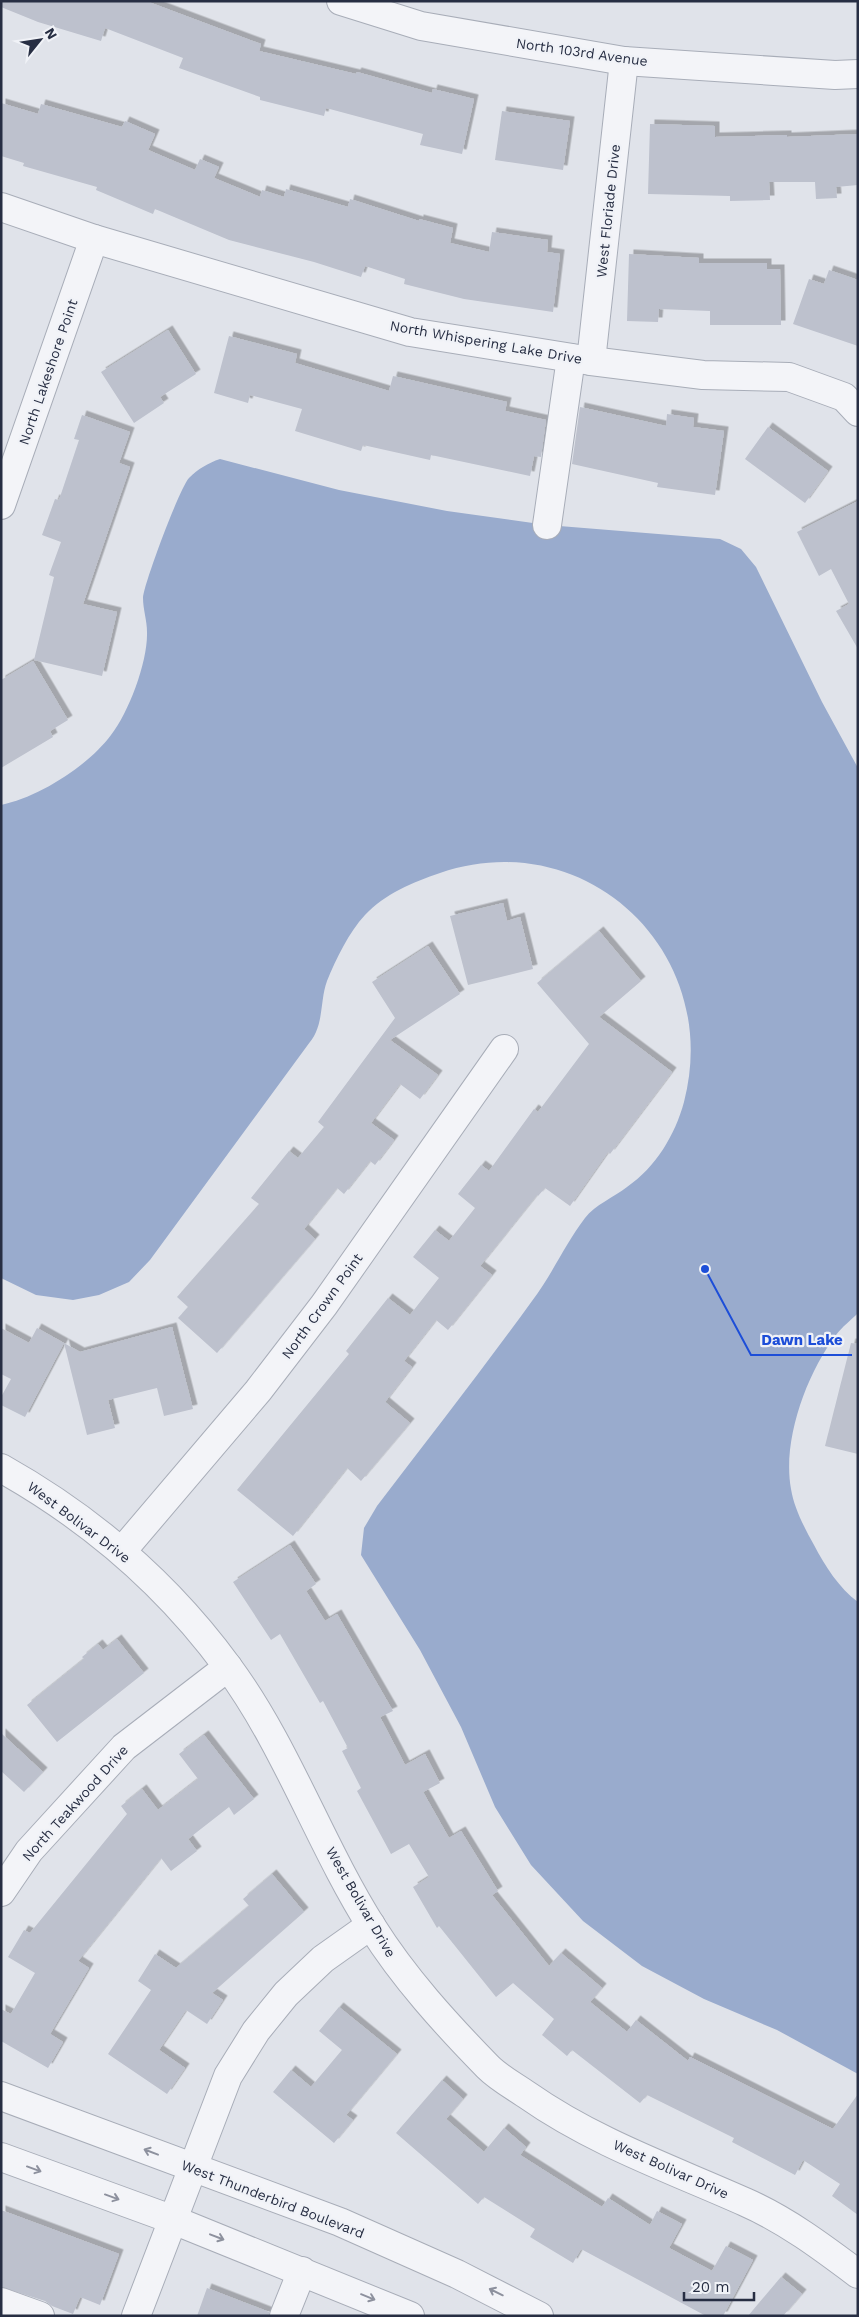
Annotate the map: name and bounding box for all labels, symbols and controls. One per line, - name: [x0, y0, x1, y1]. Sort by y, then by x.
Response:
- north arrow: [15, 15, 65, 65]
- text: N: [42, 25, 61, 42]
- street label: North 103rd Avenue: [515, 35, 649, 69]
- street label: West Floriade Drive: [593, 143, 623, 279]
- street label: North Lakeshore Point: [16, 297, 81, 447]
- street label: North Whispering Lake Drive: [389, 317, 583, 367]
- street label: North Crown Point: [278, 1250, 366, 1362]
- callout: Dawn Lake: [751, 1325, 852, 1355]
- text: Dawn Lake: [761, 1331, 843, 1349]
- street label: West Bolivar Drive: [24, 1478, 134, 1566]
- street label: North Teakwood Drive: [19, 1742, 131, 1864]
- street label: West Bolivar Drive: [323, 1844, 399, 1960]
- street label: West Bolivar Drive: [611, 2136, 731, 2202]
- one-way arrow: [144, 2147, 160, 2156]
- street label: West Thunderbird Boulevard: [179, 2157, 367, 2241]
- one-way arrow: [26, 2165, 41, 2174]
- one-way arrow: [104, 2193, 120, 2202]
- one-way arrow: [209, 2233, 224, 2242]
- scale bar: [684, 2270, 754, 2302]
- text: 20 m: [692, 2278, 730, 2296]
- one-way arrow: [489, 2287, 504, 2297]
- one-way arrow: [360, 2293, 375, 2303]

